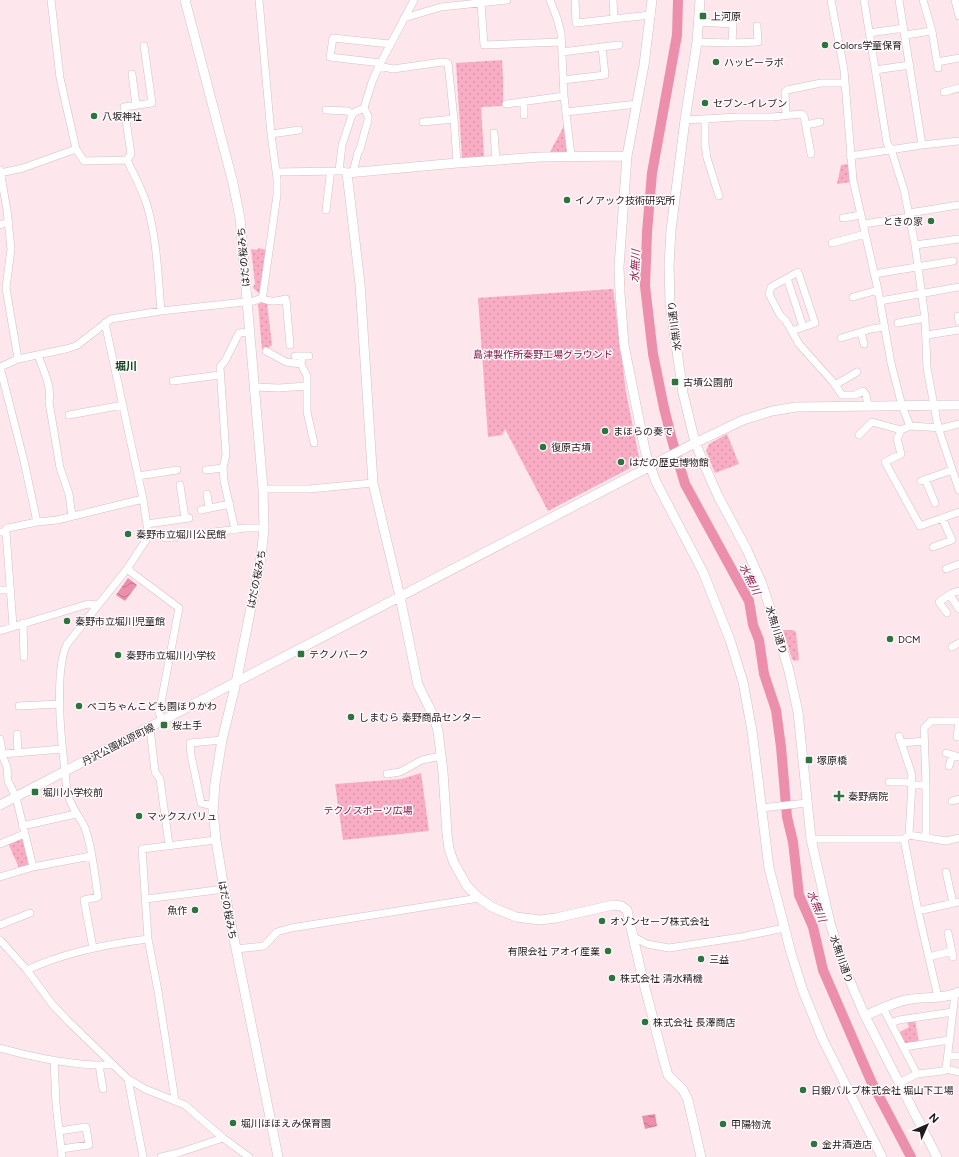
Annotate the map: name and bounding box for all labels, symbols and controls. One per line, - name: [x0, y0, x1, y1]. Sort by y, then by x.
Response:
- place label: 上河原: [711, 10, 741, 23]
- marker: 上河原: [698, 11, 708, 21]
- place label: Colors学童保育: [833, 39, 902, 52]
- marker: Colors学童保育: [820, 40, 830, 50]
- place label: ハッピーラボ: [724, 56, 784, 69]
- marker: ハッピーラボ: [711, 57, 721, 67]
- place label: セブン-イレブン: [713, 97, 787, 110]
- marker: セブン-イレブン: [700, 98, 710, 108]
- place label: 八坂神社: [102, 110, 142, 123]
- marker: 八坂神社: [89, 111, 99, 121]
- place label: イノアック技術研究所: [575, 194, 675, 207]
- marker: イノアック技術研究所: [562, 195, 572, 205]
- place label: ときの家: [883, 215, 923, 228]
- marker: ときの家: [926, 216, 936, 226]
- street label: はだの桜みち: [234, 227, 253, 287]
- water label: 水無川: [628, 248, 643, 283]
- street label: 水無川通り: [665, 300, 684, 352]
- park label: 島津製作所秦野工場グラウンド: [473, 348, 613, 361]
- district label: 堀川: [115, 360, 137, 373]
- place label: 古墳公園前: [683, 376, 733, 389]
- marker: 古墳公園前: [670, 377, 680, 387]
- place label: まほらの奏で: [613, 425, 673, 438]
- marker: まほらの奏で: [600, 426, 610, 436]
- place label: 復原古墳: [551, 441, 591, 454]
- marker: 復原古墳: [538, 442, 548, 452]
- place label: はだの歴史博物館: [629, 456, 709, 469]
- marker: はだの歴史博物館: [616, 457, 626, 467]
- place label: 秦野市立堀川公民館: [136, 528, 226, 541]
- marker: 秦野市立堀川公民館: [123, 529, 133, 539]
- street label: はだの桜みち: [244, 548, 269, 610]
- water label: 水無川: [736, 562, 763, 598]
- street label: 水無川通り: [763, 604, 790, 656]
- place label: 秦野市立堀川児童館: [75, 615, 165, 628]
- marker: 秦野市立堀川児童館: [62, 616, 72, 626]
- place label: DCM: [898, 633, 921, 646]
- marker: DCM: [885, 634, 895, 644]
- place label: テクノパーク: [309, 648, 368, 661]
- place label: 秦野市立堀川小学校: [126, 649, 216, 662]
- marker: テクノパーク: [296, 649, 306, 659]
- marker: 秦野市立堀川小学校: [113, 650, 123, 660]
- place label: ペコちゃんこども園ほりかわ: [87, 700, 217, 713]
- marker: ペコちゃんこども園ほりかわ: [74, 701, 84, 711]
- place label: しまむら 秦野商品センター: [359, 711, 481, 724]
- marker: しまむら 秦野商品センター: [346, 712, 356, 722]
- place label: 桜土手: [172, 719, 202, 732]
- street label: 丹沢公園松原町線: [80, 720, 157, 768]
- marker: 桜土手: [159, 720, 169, 730]
- place label: 塚原橋: [817, 754, 847, 767]
- marker: 塚原橋: [804, 755, 814, 765]
- place label: 堀川小学校前: [43, 786, 103, 799]
- marker: 堀川小学校前: [30, 787, 40, 797]
- marker: 秦野病院: [833, 790, 845, 802]
- place label: 秦野病院: [848, 790, 888, 803]
- park label: テクノスポーツ広場: [323, 804, 413, 817]
- place label: マックスバリュ: [147, 810, 217, 823]
- marker: マックスバリュ: [134, 811, 144, 821]
- street label: はだの桜みち: [215, 879, 240, 941]
- water label: 水無川: [804, 888, 829, 925]
- place label: 魚作: [167, 904, 187, 917]
- marker: 魚作: [190, 905, 200, 915]
- place label: オゾンセーブ株式会社: [610, 915, 709, 928]
- marker: オゾンセーブ株式会社: [597, 916, 607, 926]
- street label: 水無川通り: [827, 933, 856, 985]
- place label: 有限会社 アオイ産業: [508, 945, 600, 958]
- marker: 有限会社 アオイ産業: [603, 946, 613, 956]
- place label: 三益: [709, 953, 729, 966]
- marker: 三益: [696, 954, 706, 964]
- place label: 株式会社 清水精機: [620, 972, 702, 985]
- marker: 株式会社 清水精機: [607, 973, 617, 983]
- place label: 株式会社 長澤商店: [653, 1016, 735, 1029]
- marker: 株式会社 長澤商店: [640, 1017, 650, 1027]
- place label: 日鍛バルブ株式会社 堀山下工場: [811, 1084, 953, 1097]
- marker: 日鍛バルブ株式会社 堀山下工場: [798, 1085, 808, 1095]
- north arrow: [907, 1105, 947, 1145]
- text: N: [926, 1111, 941, 1126]
- place label: 堀川ほほえみ保育園: [241, 1117, 331, 1130]
- marker: 堀川ほほえみ保育園: [228, 1118, 238, 1128]
- place label: 甲陽物流: [731, 1118, 771, 1131]
- marker: 甲陽物流: [718, 1119, 728, 1129]
- place label: 金井酒造店: [822, 1138, 872, 1151]
- marker: 金井酒造店: [809, 1139, 819, 1149]

